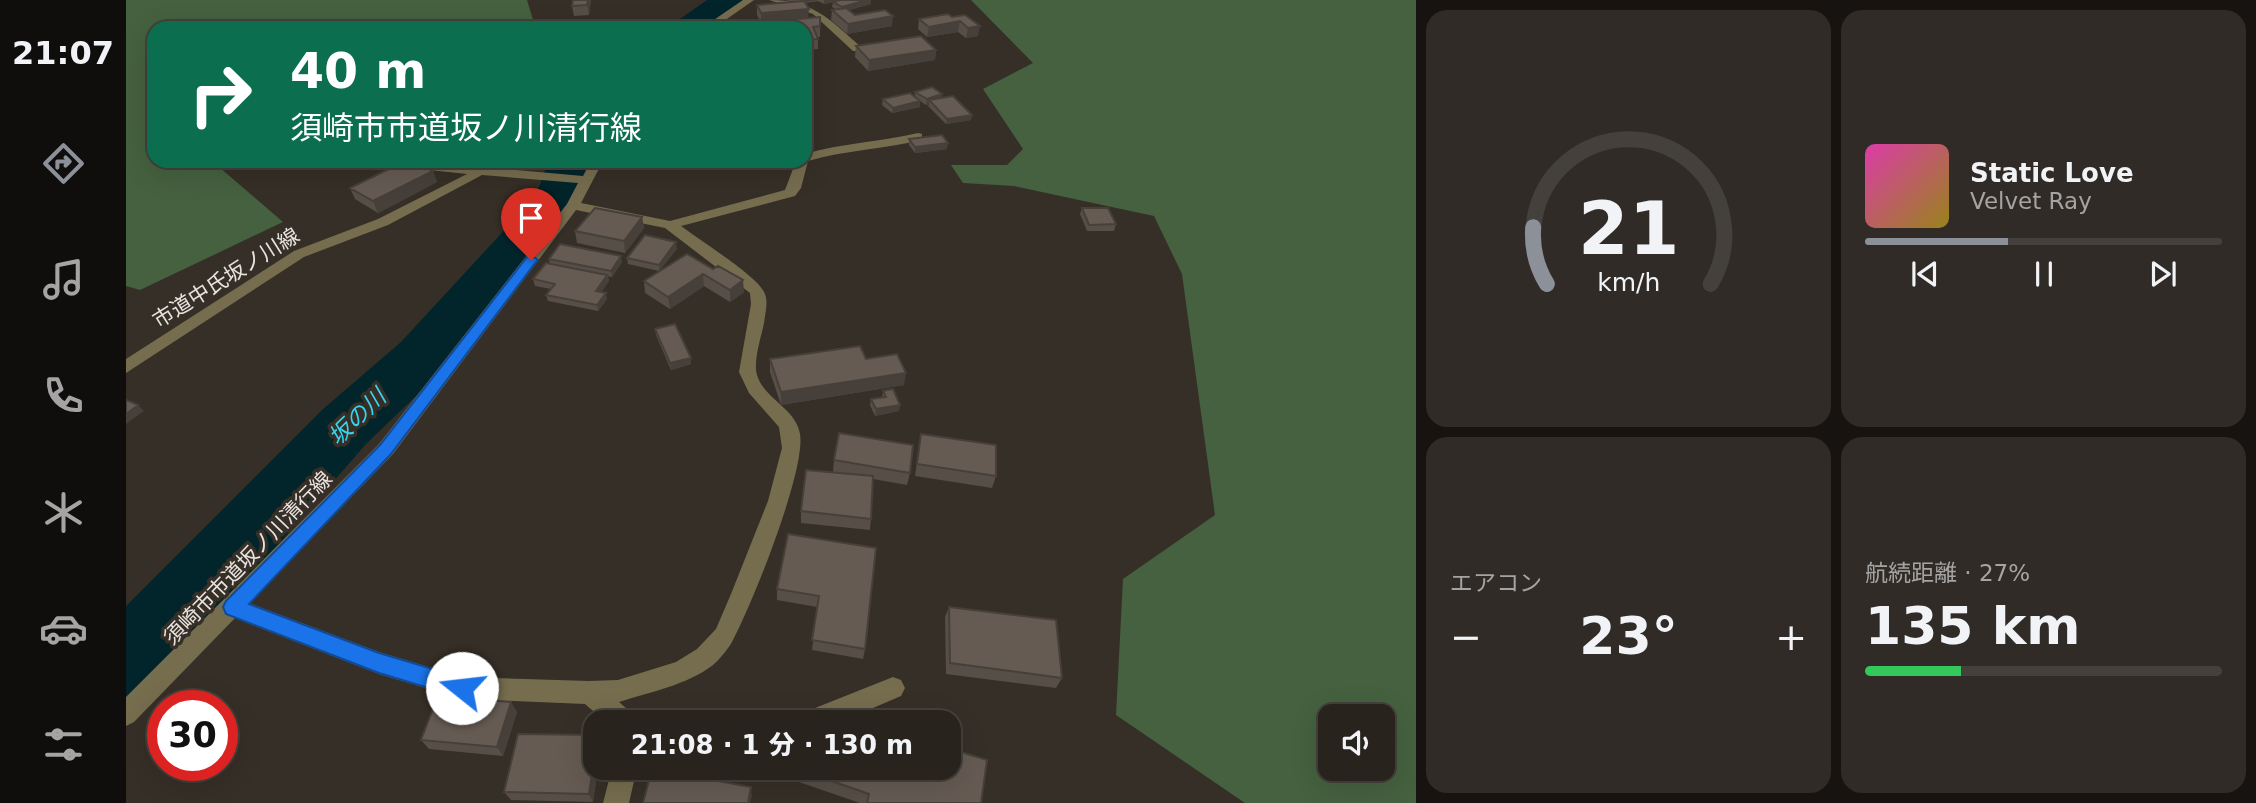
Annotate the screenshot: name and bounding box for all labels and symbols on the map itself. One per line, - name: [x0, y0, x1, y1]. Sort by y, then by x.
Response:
- pin: [501, 188, 561, 260]
- street label: 市道中氏坂ノ川線: [148, 223, 304, 333]
- water label: 坂の川: [323, 382, 393, 450]
- street label: 須崎市市道坂ノ川清行線: [159, 467, 337, 649]
- position arrow: [425, 651, 499, 725]
- speed limit sign: 30: [147, 690, 238, 781]

